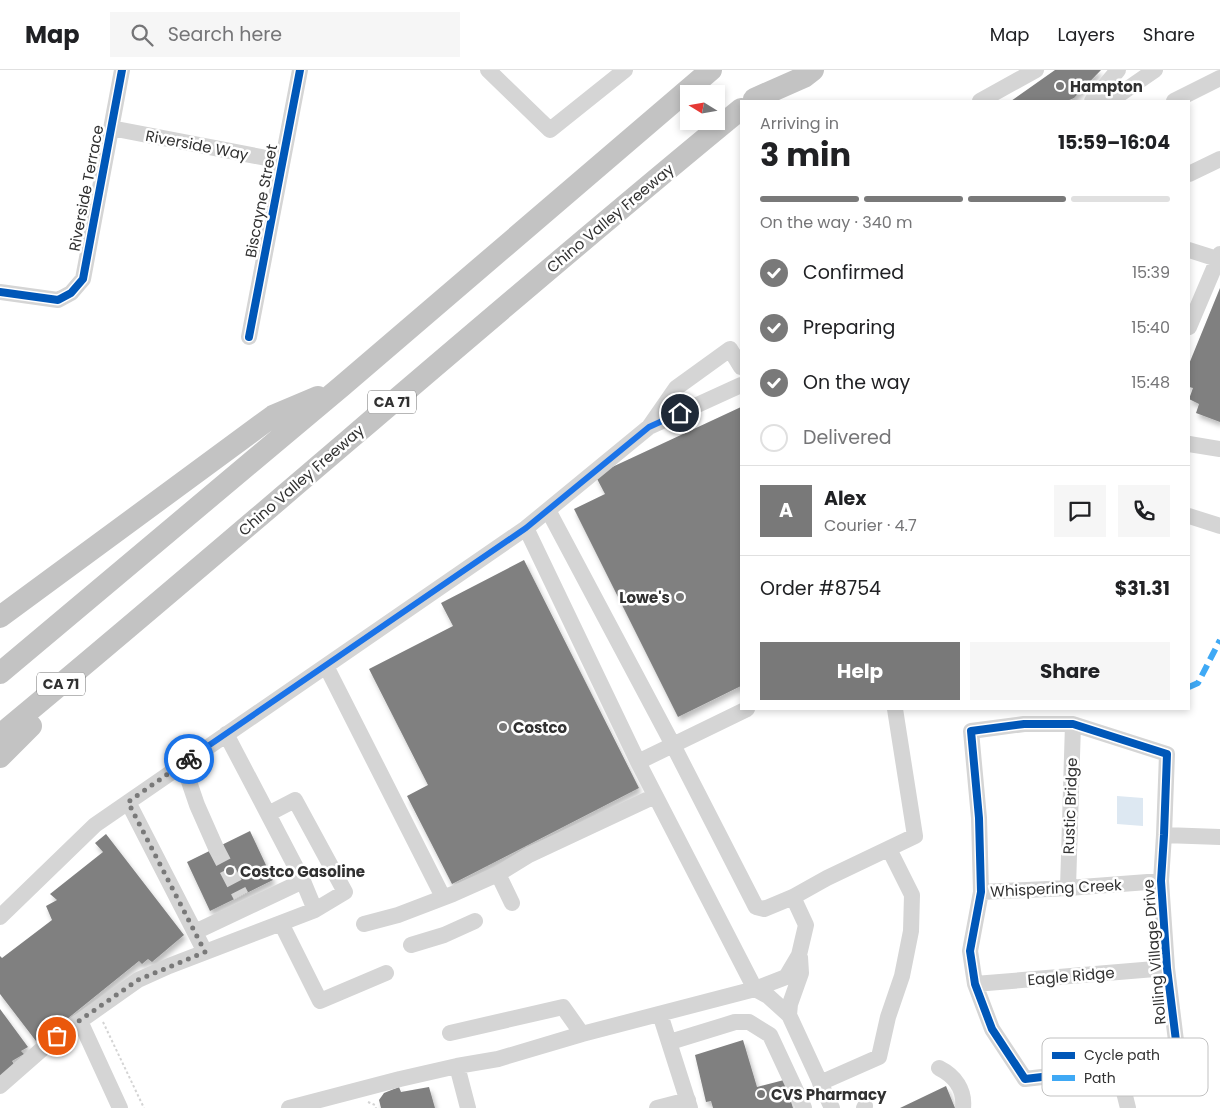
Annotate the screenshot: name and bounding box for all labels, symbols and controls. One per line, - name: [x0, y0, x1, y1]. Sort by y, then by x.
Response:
- search box: [110, 12, 460, 57]
- text: Map: [25, 18, 80, 51]
- icon: search: [128, 21, 156, 49]
- text: Search here: [168, 21, 282, 48]
- text: Map: [990, 22, 1030, 47]
- text: Layers: [1058, 22, 1115, 47]
- text: Share: [1143, 22, 1195, 47]
- place label: Hampton: [1070, 76, 1143, 97]
- marker: Hampton: [1054, 80, 1066, 92]
- north arrow: [680, 85, 725, 130]
- map controls: [680, 85, 725, 130]
- text: Arriving in: [760, 112, 839, 135]
- street label: Riverside Terrace: [63, 123, 109, 253]
- street label: Riverside Way: [144, 125, 251, 165]
- text: 15:59–16:04: [1058, 129, 1170, 156]
- text: 3 min: [760, 132, 851, 177]
- street label: Biscayne Street: [240, 142, 282, 260]
- street label: Chino Valley Freeway: [542, 158, 679, 278]
- text: On the way · 340 m: [760, 211, 913, 234]
- icon: check: [760, 259, 788, 287]
- text: Confirmed: [803, 259, 904, 286]
- text: 15:39: [1132, 261, 1170, 284]
- icon: check: [760, 314, 788, 342]
- text: Preparing: [803, 314, 895, 341]
- text: 15:40: [1131, 316, 1170, 339]
- icon: check: [760, 369, 788, 397]
- text: On the way: [803, 369, 910, 396]
- text: 15:48: [1131, 371, 1170, 394]
- road number: CA 71: [368, 391, 416, 414]
- pin: [659, 392, 701, 434]
- icon: home: [666, 399, 694, 427]
- street label: Chino Valley Freeway: [234, 419, 369, 540]
- text: Delivered: [803, 424, 892, 451]
- text: Alex: [824, 485, 866, 512]
- button: chat: [1054, 485, 1106, 537]
- button: phone: [1118, 485, 1170, 537]
- text: A: [779, 497, 793, 524]
- text: Courier · 4.7: [824, 514, 917, 537]
- text: Order #8754: [760, 575, 881, 602]
- text: $31.31: [1115, 575, 1170, 602]
- place label: Lowe's: [619, 587, 670, 608]
- marker: Lowe's: [674, 591, 686, 603]
- button: Help: [760, 642, 960, 700]
- button: Share: [970, 642, 1170, 700]
- road number: CA 71: [37, 672, 85, 696]
- place label: Costco: [513, 717, 568, 738]
- marker: Costco: [497, 721, 509, 733]
- courier: [164, 734, 214, 784]
- icon: bike: [175, 745, 203, 773]
- street label: Rustic Bridge: [1058, 757, 1082, 855]
- place label: Costco Gasoline: [240, 861, 365, 882]
- marker: Costco Gasoline: [224, 865, 236, 877]
- street label: Whispering Creek: [990, 874, 1123, 902]
- street label: Rolling Village Drive: [1137, 878, 1171, 1026]
- street label: Eagle Ridge: [1027, 962, 1115, 990]
- pin: [36, 1015, 78, 1057]
- icon: bag: [43, 1022, 71, 1050]
- legend: [1042, 1038, 1208, 1096]
- text: Cycle path: [1084, 1045, 1160, 1065]
- text: Path: [1084, 1068, 1116, 1088]
- place label: CVS Pharmacy: [771, 1084, 887, 1105]
- marker: CVS Pharmacy: [755, 1088, 767, 1100]

